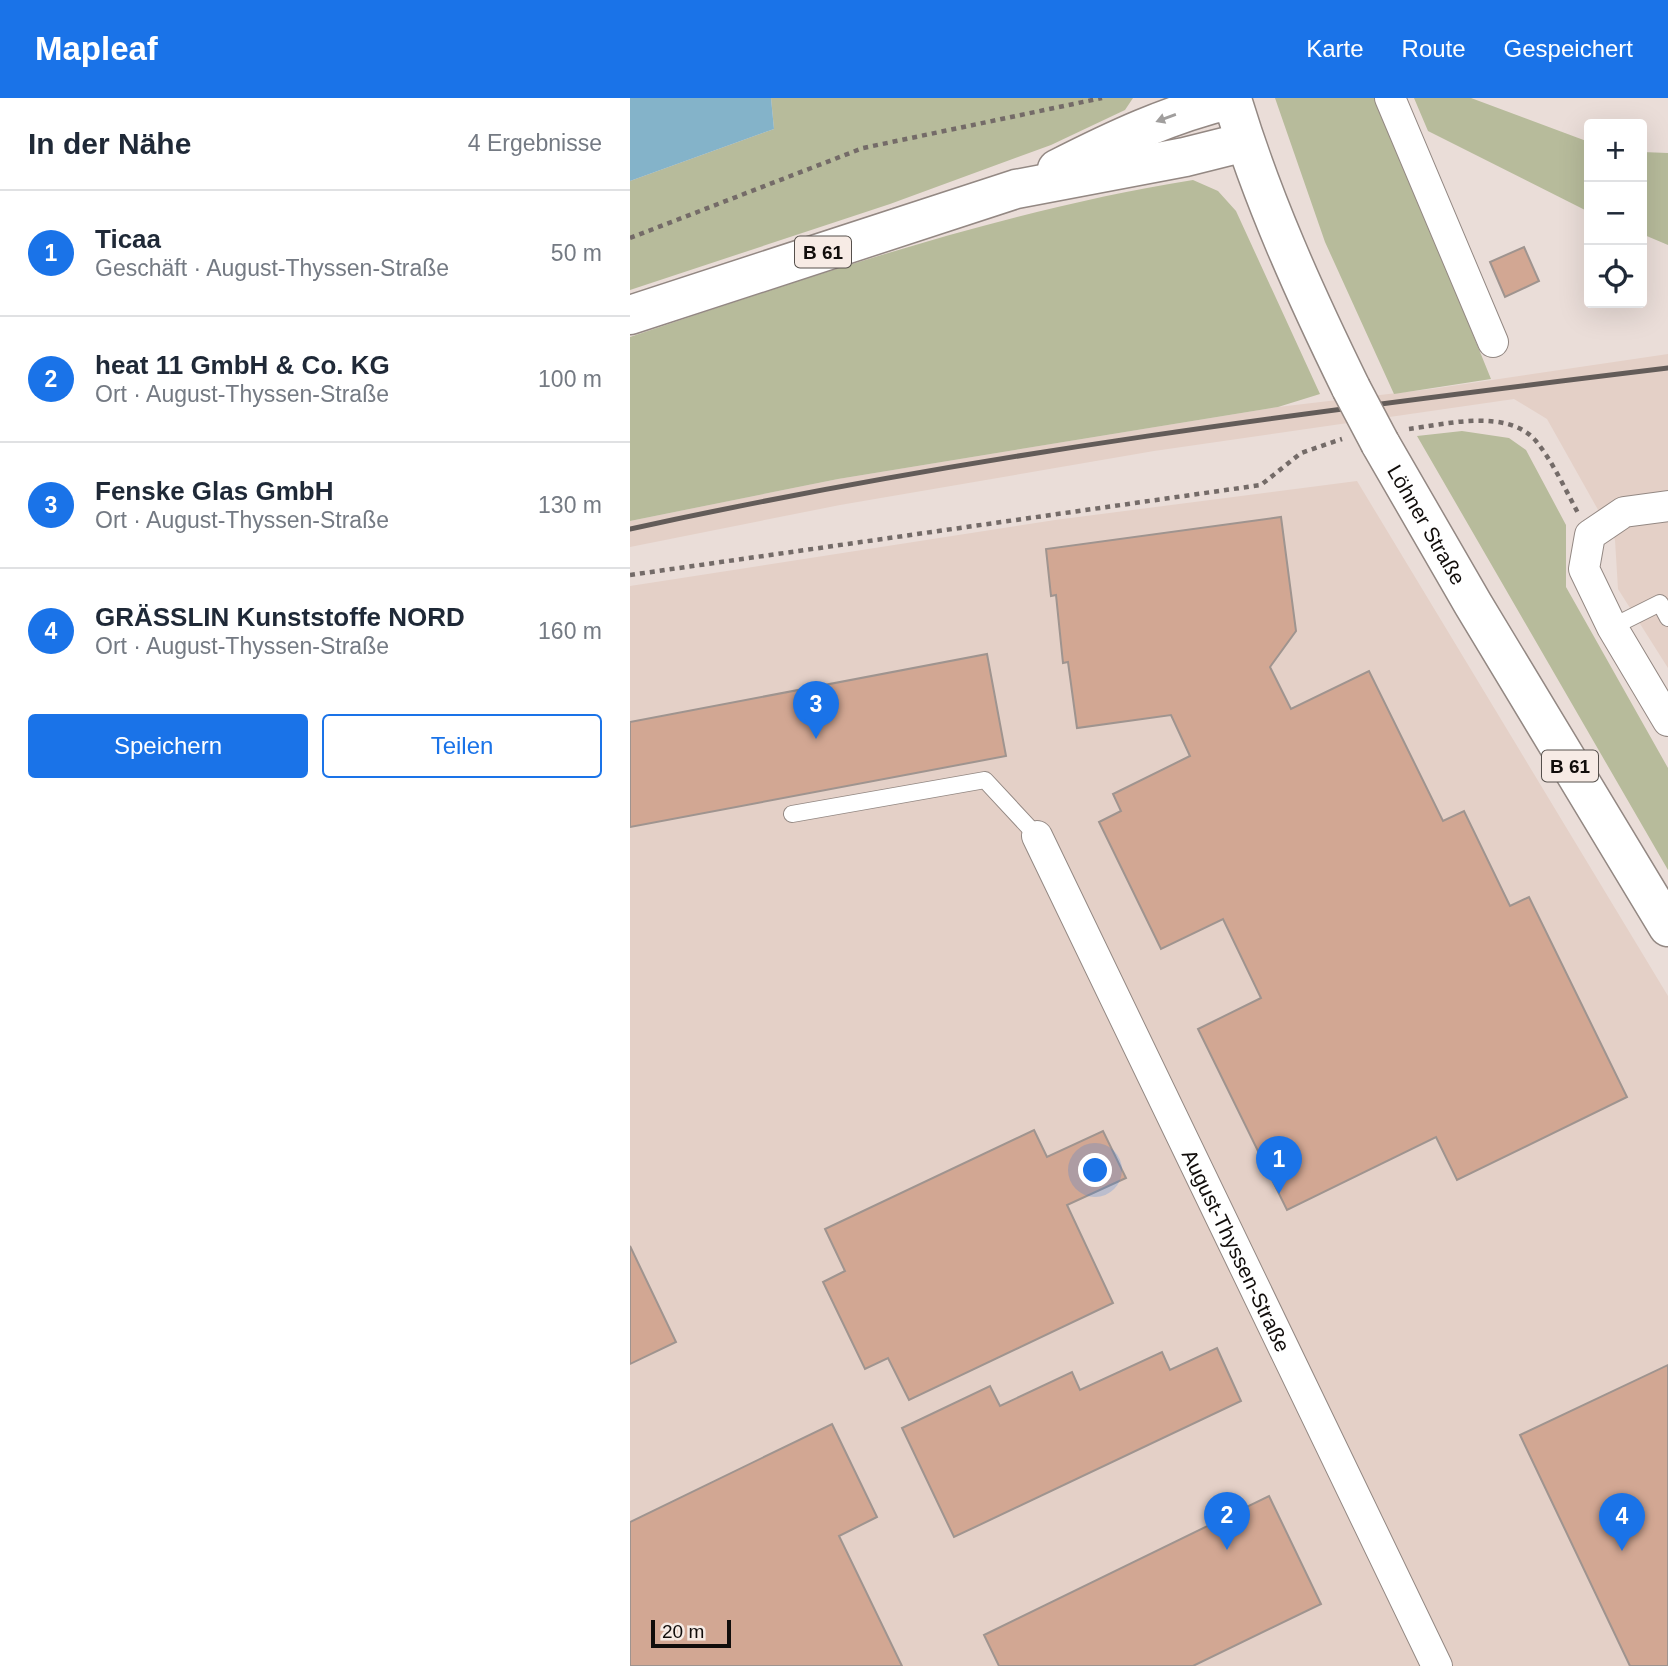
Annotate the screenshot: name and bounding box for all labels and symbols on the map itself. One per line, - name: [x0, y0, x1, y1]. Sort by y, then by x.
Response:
- one-way arrow: [1156, 112, 1177, 123]
- road number: B 61: [795, 236, 851, 268]
- street label: Löhner Straße: [1383, 460, 1471, 588]
- pin: 3: [793, 681, 839, 739]
- road number: B 61: [1542, 750, 1598, 782]
- pin: 1: [1256, 1136, 1302, 1194]
- street label: August-Thyssen-Straße: [1178, 1145, 1295, 1355]
- your location: [1078, 1153, 1112, 1187]
- pin: 2: [1204, 1492, 1250, 1550]
- pin: 4: [1599, 1493, 1645, 1551]
- scale bar: [651, 1617, 732, 1649]

